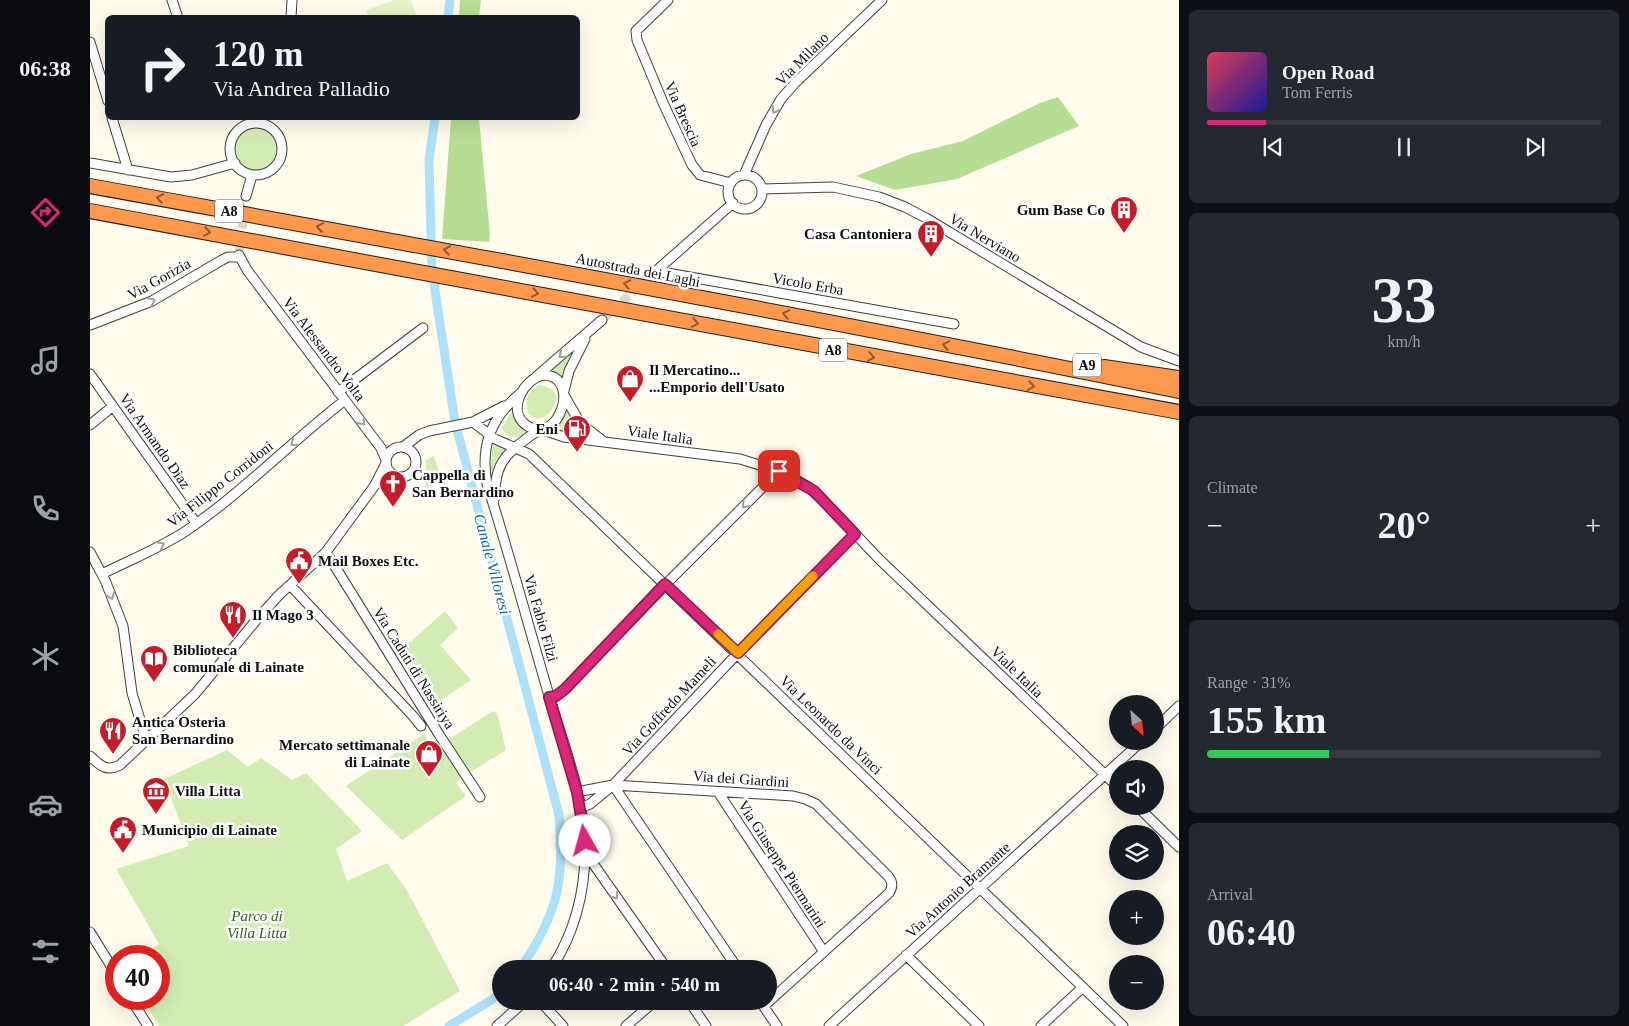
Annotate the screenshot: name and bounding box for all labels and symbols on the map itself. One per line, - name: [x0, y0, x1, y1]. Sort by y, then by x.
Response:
- street label: Via Milano: [772, 29, 832, 89]
- street label: Via Brescia: [662, 79, 705, 149]
- one-way arrow: [771, 104, 781, 113]
- one-way arrow: [155, 194, 164, 204]
- building icon: Gum Base Co: [1109, 195, 1139, 234]
- road number: A8: [215, 200, 243, 222]
- place label: Gum Base Co: [1017, 202, 1105, 218]
- street label: Via Nerviano: [946, 210, 1024, 266]
- building icon: Casa Cantoniera: [916, 219, 946, 258]
- one-way arrow: [315, 223, 324, 233]
- place label: Casa Cantoniera: [804, 226, 912, 242]
- one-way arrow: [202, 227, 211, 237]
- one-way arrow: [442, 246, 451, 256]
- street label: Autostrada dei Laghi: [574, 250, 702, 290]
- street label: Via Gorizia: [125, 255, 194, 303]
- street label: Vicolo Erba: [771, 270, 845, 298]
- one-way arrow: [622, 279, 631, 290]
- one-way arrow: [531, 287, 539, 297]
- street label: Via Alessandro Volta: [280, 294, 369, 404]
- one-way arrow: [147, 297, 156, 308]
- one-way arrow: [782, 310, 791, 320]
- one-way arrow: [690, 318, 699, 328]
- road number: A8: [819, 338, 847, 362]
- one-way arrow: [941, 340, 950, 350]
- one-way arrow: [558, 349, 567, 358]
- one-way arrow: [867, 351, 876, 361]
- road number: A9: [1073, 354, 1101, 376]
- place label: Il Mercatino... ...Emporio dell'Usato: [649, 362, 785, 395]
- shop icon: Il Mercatino... ...Emporio dell'Usato: [615, 364, 645, 403]
- one-way arrow: [1027, 380, 1036, 390]
- street label: Via Armando Diaz: [116, 390, 194, 492]
- fuel station icon: Eni: [562, 414, 592, 453]
- one-way arrow: [356, 416, 364, 425]
- place label: Eni: [535, 421, 558, 437]
- street label: Viale Italia: [626, 422, 694, 448]
- one-way arrow: [291, 437, 300, 445]
- street label: Via Filippo Corridoni: [164, 438, 276, 530]
- pin: [758, 450, 800, 492]
- place label: Cappella di San Bernardino: [412, 467, 514, 500]
- church icon: Cappella di San Bernardino: [378, 469, 408, 508]
- one-way arrow: [742, 499, 751, 508]
- water label: Canale Villoresi: [471, 512, 514, 616]
- one-way arrow: [156, 541, 165, 551]
- public building icon: Mail Boxes Etc.: [284, 546, 314, 585]
- place label: Mail Boxes Etc.: [318, 553, 419, 569]
- street label: Via Fabio Filzi: [521, 573, 561, 663]
- one-way arrow: [105, 591, 116, 600]
- restaurant icon: Il Mago 3: [218, 600, 248, 639]
- street label: Via Caduti di Nassiriya: [370, 604, 458, 732]
- place label: Il Mago 3: [252, 607, 314, 623]
- place label: Biblioteca comunale di Lainate: [173, 642, 304, 675]
- street label: Viale Italia: [988, 643, 1047, 701]
- library icon: Biblioteca comunale di Lainate: [139, 644, 169, 683]
- street label: Via Goffredo Mameli: [619, 653, 719, 759]
- street label: Via Leonardo da Vinci: [777, 672, 885, 778]
- north arrow: [1109, 695, 1164, 750]
- place label: Antica Osteria San Bernardino: [132, 714, 234, 747]
- restaurant icon: Antica Osteria San Bernardino: [98, 716, 128, 755]
- place label: Mercato settimanale di Lainate: [279, 737, 410, 770]
- shop icon: Mercato settimanale di Lainate: [414, 739, 444, 778]
- street label: Via dei Giardini: [692, 768, 790, 790]
- museum icon: Villa Litta: [141, 776, 171, 815]
- place label: Villa Litta: [175, 783, 241, 799]
- street label: Via Giuseppe Piermarini: [735, 797, 829, 931]
- position arrow: [558, 814, 610, 866]
- public building icon: Municipio di Lainate: [108, 815, 138, 854]
- place label: Municipio di Lainate: [142, 822, 277, 838]
- street label: Via Antonio Bramante: [903, 839, 1014, 941]
- one-way arrow: [609, 890, 618, 900]
- park label: Parco di Villa Litta: [227, 908, 287, 941]
- speed limit sign: 40: [105, 945, 170, 1010]

